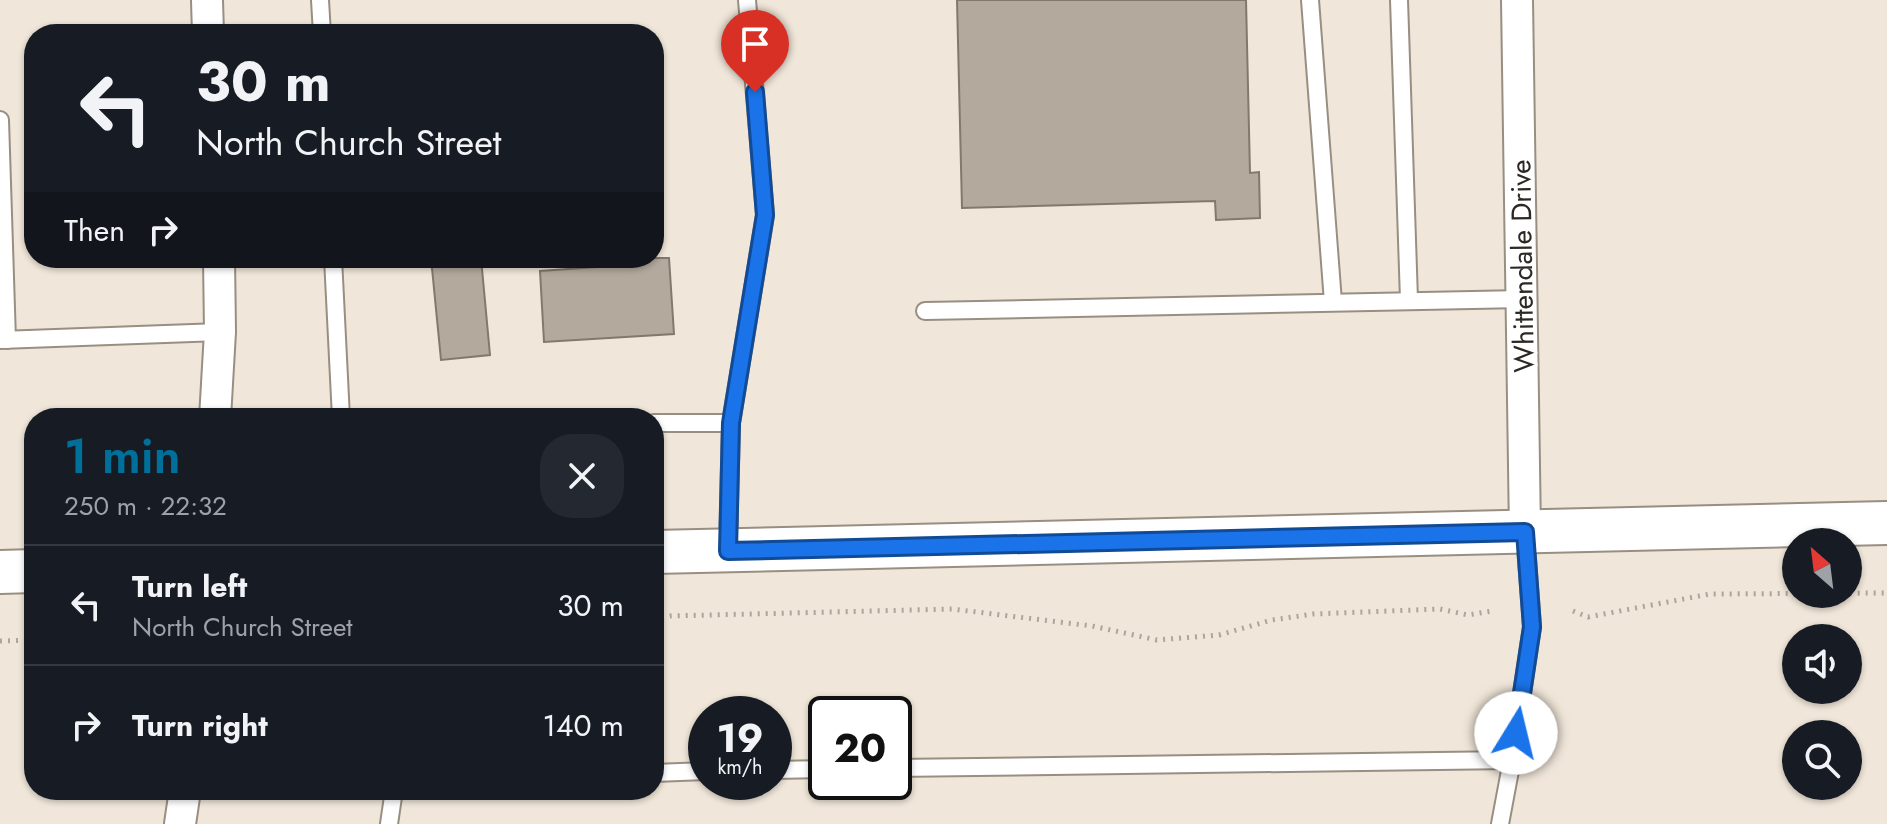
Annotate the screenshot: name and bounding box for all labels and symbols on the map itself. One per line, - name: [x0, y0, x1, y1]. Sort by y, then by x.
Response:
- pin: [721, 10, 789, 92]
- street label: Whittendale Drive: [1500, 159, 1545, 373]
- north arrow: [1782, 528, 1862, 608]
- position arrow: [1474, 691, 1558, 775]
- speed limit sign: 20: [808, 696, 912, 800]

